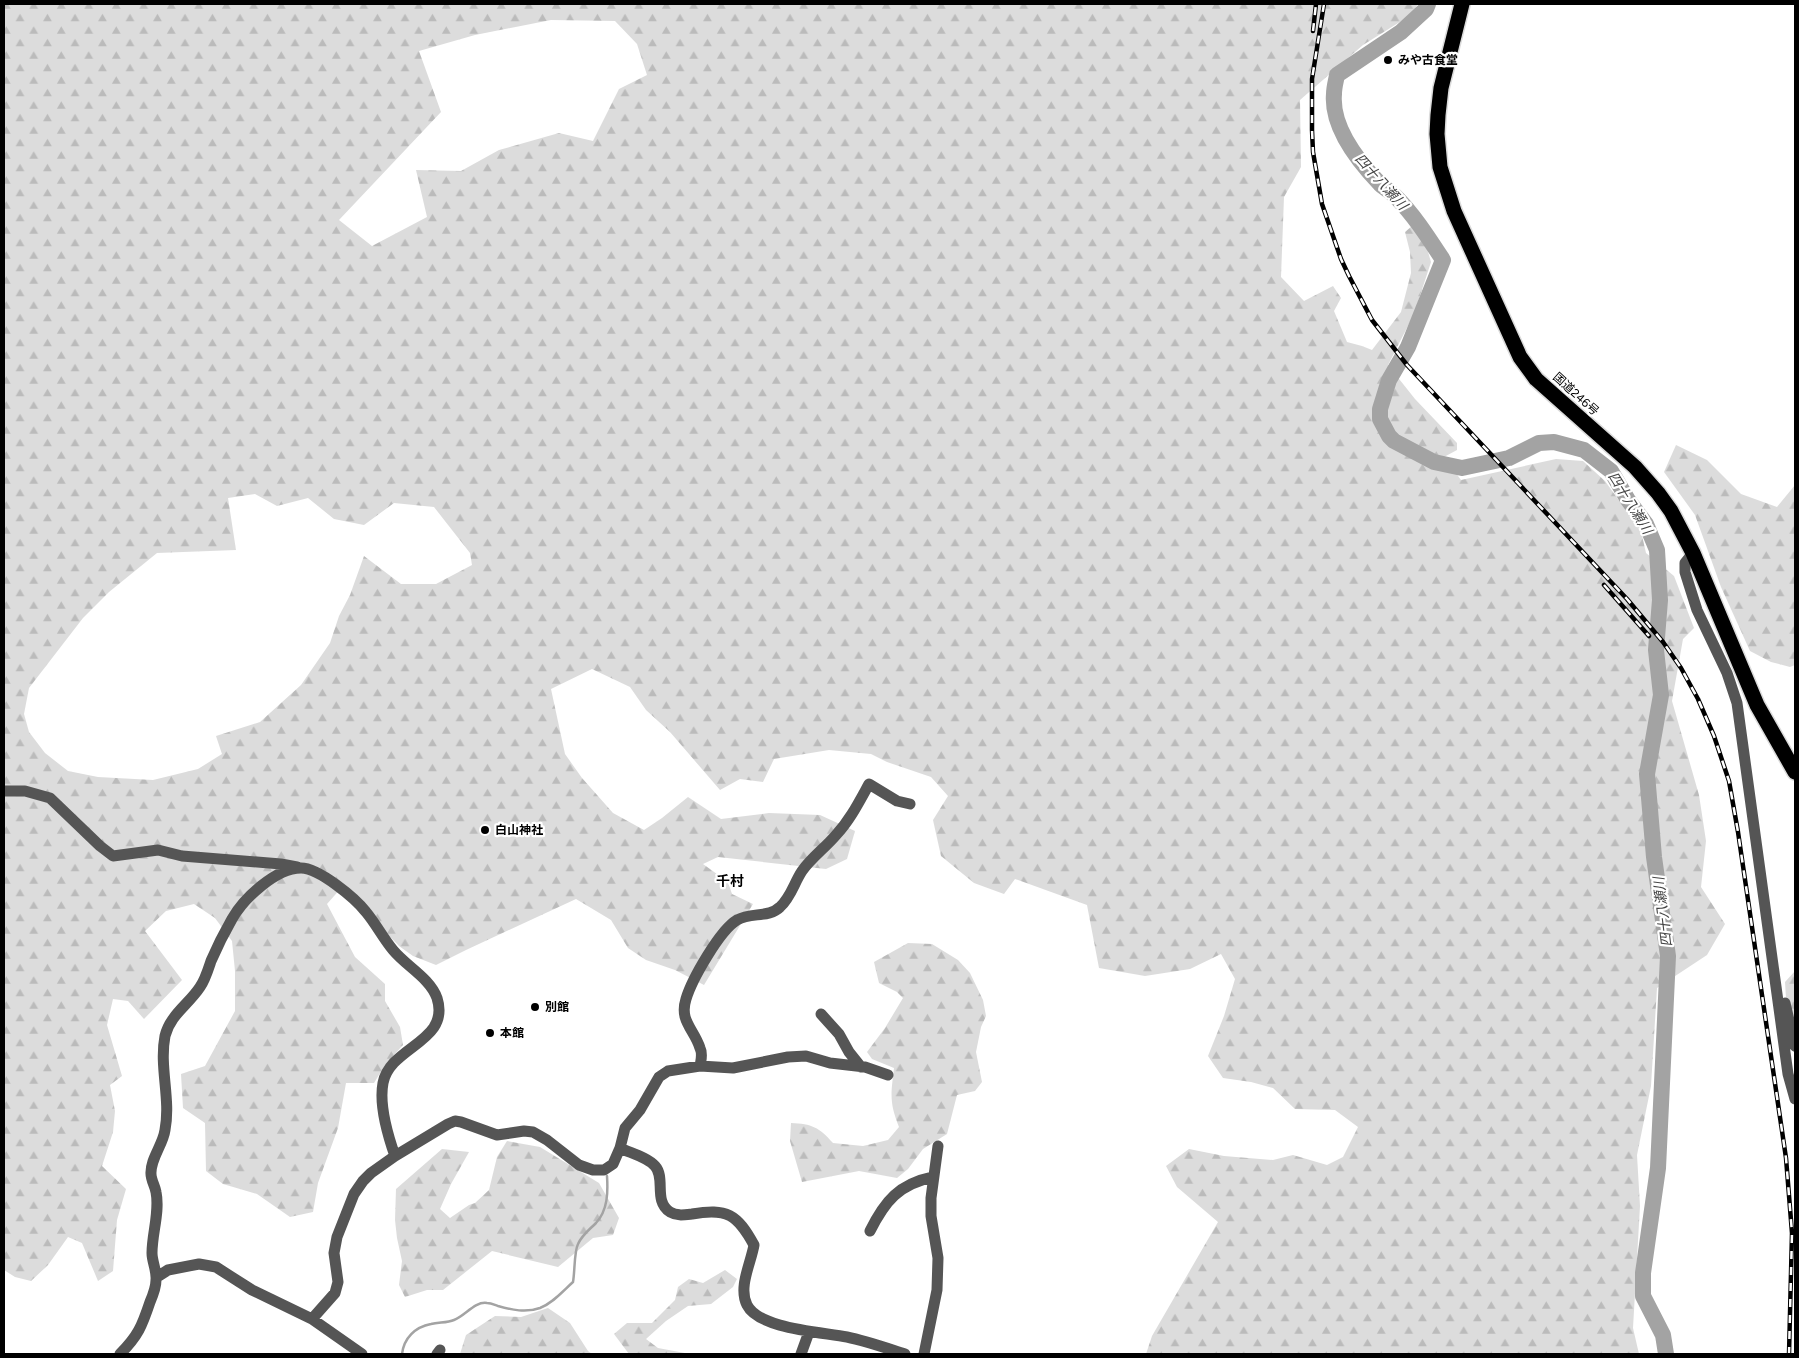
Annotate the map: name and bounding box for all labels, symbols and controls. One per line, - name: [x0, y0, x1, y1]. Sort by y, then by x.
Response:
- place label: みや古食堂: [1398, 53, 1458, 67]
- marker: みや古食堂: [1382, 54, 1394, 66]
- water label: 四十八瀬川: [1351, 150, 1412, 215]
- street label: 国道246号: [1550, 370, 1602, 418]
- water label: 四十八瀬川: [1604, 469, 1657, 539]
- place label: 白山神社: [495, 823, 543, 837]
- marker: 白山神社: [479, 824, 491, 836]
- district label: 千村: [716, 873, 744, 890]
- water label: 四十八瀬川: [1650, 874, 1676, 948]
- place label: 別館: [545, 1000, 569, 1014]
- marker: 別館: [529, 1001, 541, 1013]
- place label: 本館: [500, 1026, 524, 1040]
- marker: 本館: [484, 1027, 496, 1039]

